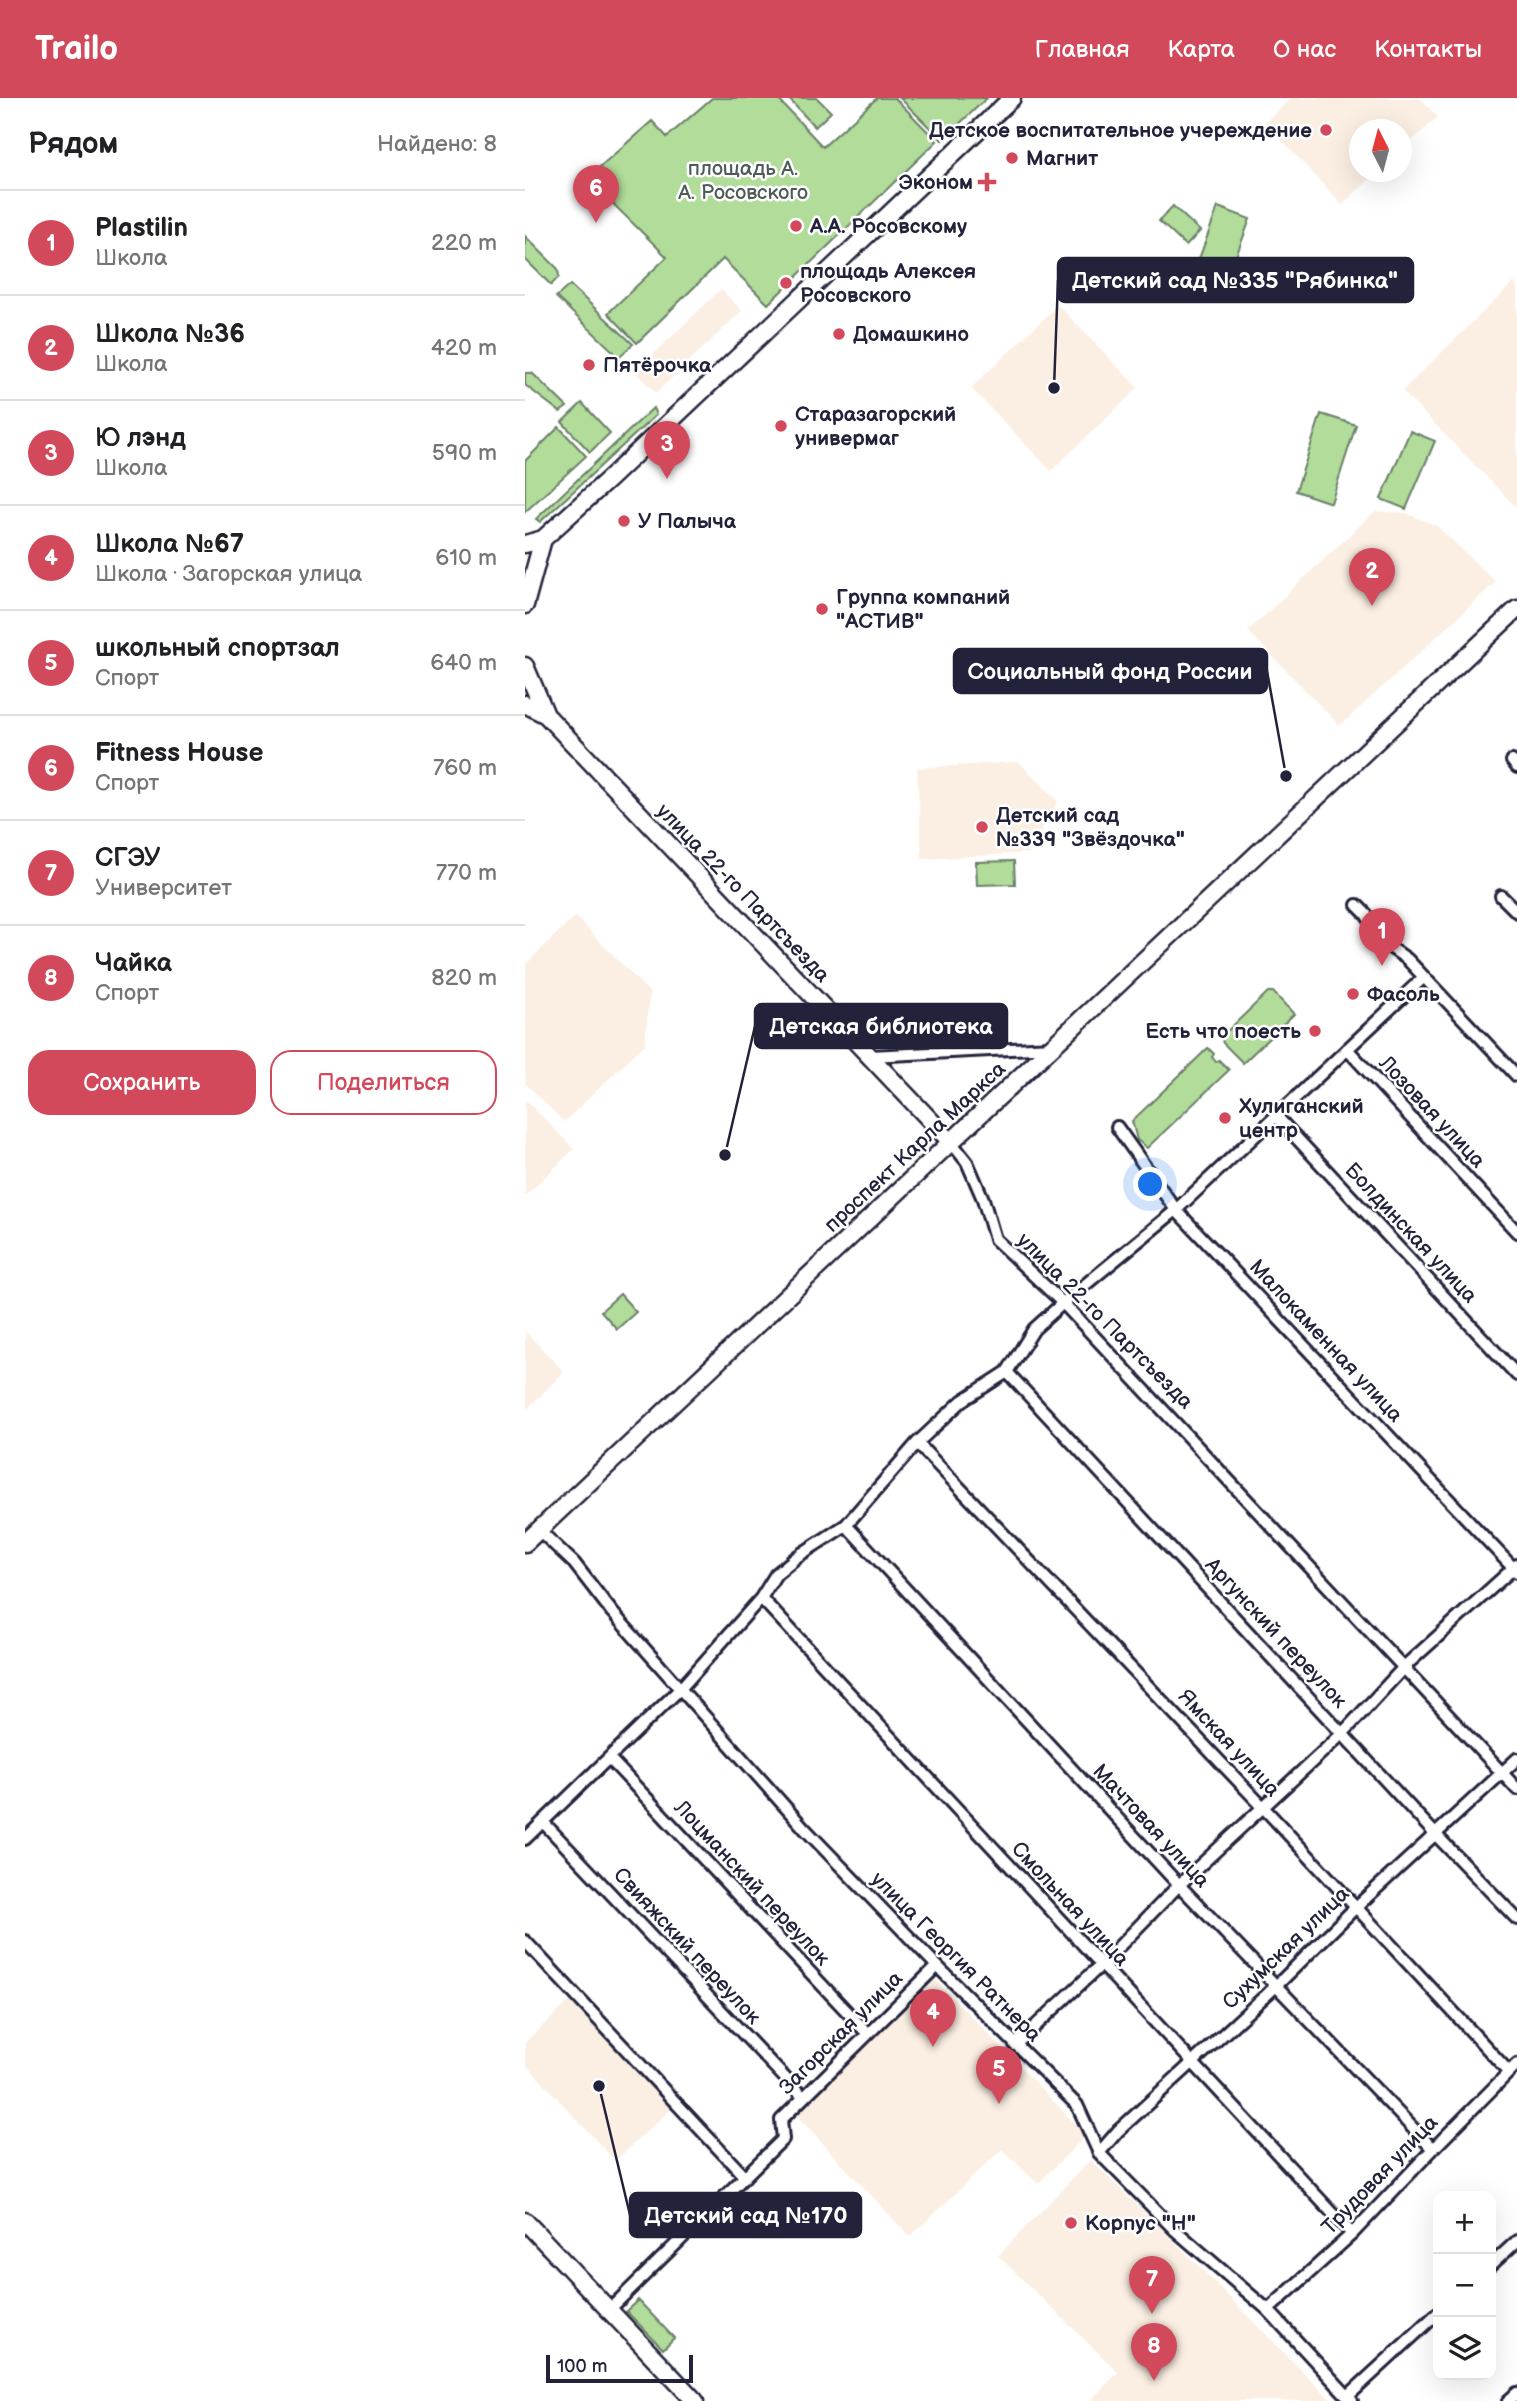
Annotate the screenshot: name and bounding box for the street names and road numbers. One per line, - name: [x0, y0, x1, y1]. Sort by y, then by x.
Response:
- street label: улица 22-го Партсъезда: [651, 799, 835, 988]
- street label: Лозовая улица: [1373, 1050, 1491, 1174]
- street label: проспект Карла Маркса: [819, 1056, 1011, 1238]
- street label: Болдинская улица: [1340, 1158, 1483, 1309]
- street label: улица 22-го Партсъезда: [1012, 1228, 1199, 1415]
- street label: Малокаменная улица: [1244, 1255, 1408, 1428]
- street label: Аргунский переулок: [1199, 1552, 1352, 1713]
- street label: Ямская улица: [1173, 1684, 1285, 1802]
- street label: Мачтовая улица: [1087, 1759, 1215, 1893]
- street label: Лоцманский переулок: [668, 1794, 835, 1971]
- street label: Смольная улица: [1006, 1837, 1134, 1972]
- street label: Свияжский переулок: [608, 1863, 766, 2029]
- street label: улица Георгия Ратнера: [866, 1867, 1047, 2048]
- street label: Сухумская улица: [1218, 1881, 1355, 2015]
- street label: Загорская улица: [774, 1966, 908, 2100]
- street label: Трудовая улица: [1317, 2110, 1444, 2240]

